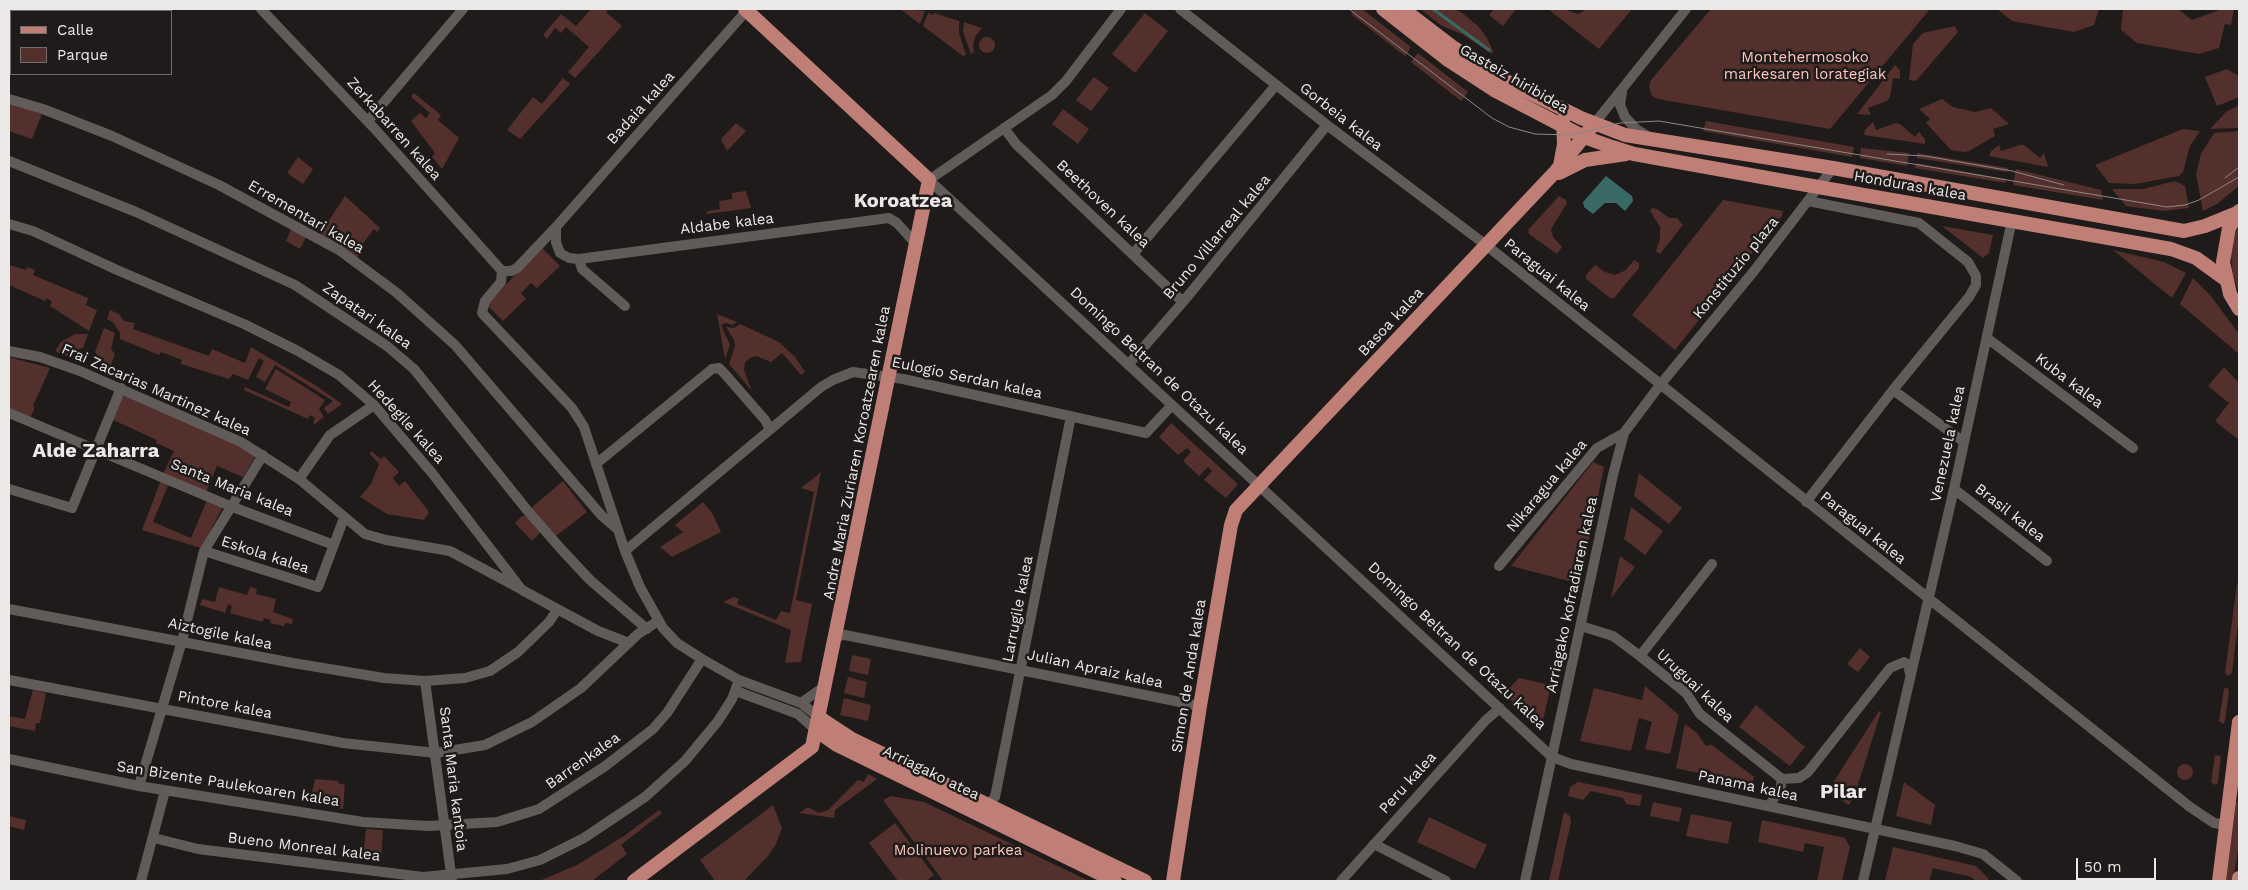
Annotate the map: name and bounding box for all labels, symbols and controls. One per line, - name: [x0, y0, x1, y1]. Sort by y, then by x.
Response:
- legend: [10, 10, 172, 75]
- text: Calle: [57, 21, 94, 39]
- street label: Gasteiz hiribidea: [1456, 41, 1572, 117]
- text: Parque: [57, 46, 108, 64]
- park label: Montehermosoko markesaren lorategiak: [1724, 49, 1886, 84]
- street label: Badaia kalea: [603, 68, 679, 148]
- street label: Zerkabarren kalea: [343, 74, 445, 184]
- street label: Gorbeia kalea: [1296, 79, 1386, 155]
- street label: Beethoven kalea: [1053, 156, 1153, 252]
- street label: Honduras kalea: [1852, 167, 1968, 205]
- street label: Bruno Villarreal kalea: [1160, 171, 1274, 303]
- street label: Errementari kalea: [245, 176, 367, 258]
- district label: Koroatzea: [854, 189, 952, 213]
- street label: Aldabe kalea: [679, 209, 775, 239]
- street label: Konstituzio plaza: [1689, 213, 1783, 323]
- street label: Paraguai kalea: [1500, 235, 1594, 315]
- street label: Zapatari kalea: [319, 279, 415, 353]
- street label: Domingo Beltran de Otazu kalea: [1066, 283, 1252, 459]
- street label: Basoa kalea: [1355, 284, 1427, 360]
- street label: Andre Maria Zuriaren Koroatzearen kalea: [820, 304, 894, 602]
- street label: Frai Zacarias Martinez kalea: [59, 340, 253, 440]
- street label: Kuba kalea: [2032, 350, 2106, 412]
- street label: Eulogio Serdan kalea: [890, 353, 1044, 403]
- street label: Hedegile kalea: [364, 376, 448, 468]
- street label: Venezuela kalea: [1927, 384, 1969, 504]
- street label: Nikaragua kalea: [1503, 436, 1591, 536]
- district label: Alde Zaharra: [33, 439, 159, 463]
- street label: Santa Maria kalea: [168, 455, 296, 521]
- street label: Brasil kalea: [1971, 480, 2049, 546]
- street label: Paraguai kalea: [1816, 488, 1910, 568]
- street label: Arriagako kofradiaren kalea: [1542, 495, 1602, 695]
- street label: Eskola kalea: [219, 532, 311, 578]
- street label: Larrugile kalea: [999, 554, 1037, 664]
- street label: Domingo Beltran de Otazu kalea: [1364, 558, 1550, 734]
- street label: Simon de Anda kalea: [1168, 598, 1210, 754]
- street label: Aiztogile kalea: [166, 614, 274, 654]
- street label: Julian Apraiz kalea: [1025, 646, 1165, 692]
- street label: Uruguai kalea: [1653, 646, 1737, 726]
- street label: Pintore kalea: [176, 687, 274, 723]
- street label: Santa Maria kantoia: [435, 706, 471, 852]
- street label: Barrenkalea: [542, 729, 624, 793]
- street label: Arriagako atea: [880, 742, 982, 804]
- street label: Peru kalea: [1376, 748, 1440, 818]
- street label: San Bizente Paulekoaren kalea: [115, 757, 341, 811]
- street label: Panama kalea: [1696, 767, 1800, 805]
- district label: Pilar: [1820, 780, 1866, 804]
- street label: Bueno Monreal kalea: [227, 829, 381, 865]
- park label: Molinuevo parkea: [894, 842, 1022, 860]
- scale bar: [2078, 848, 2158, 880]
- text: 50 m: [2084, 858, 2121, 876]

